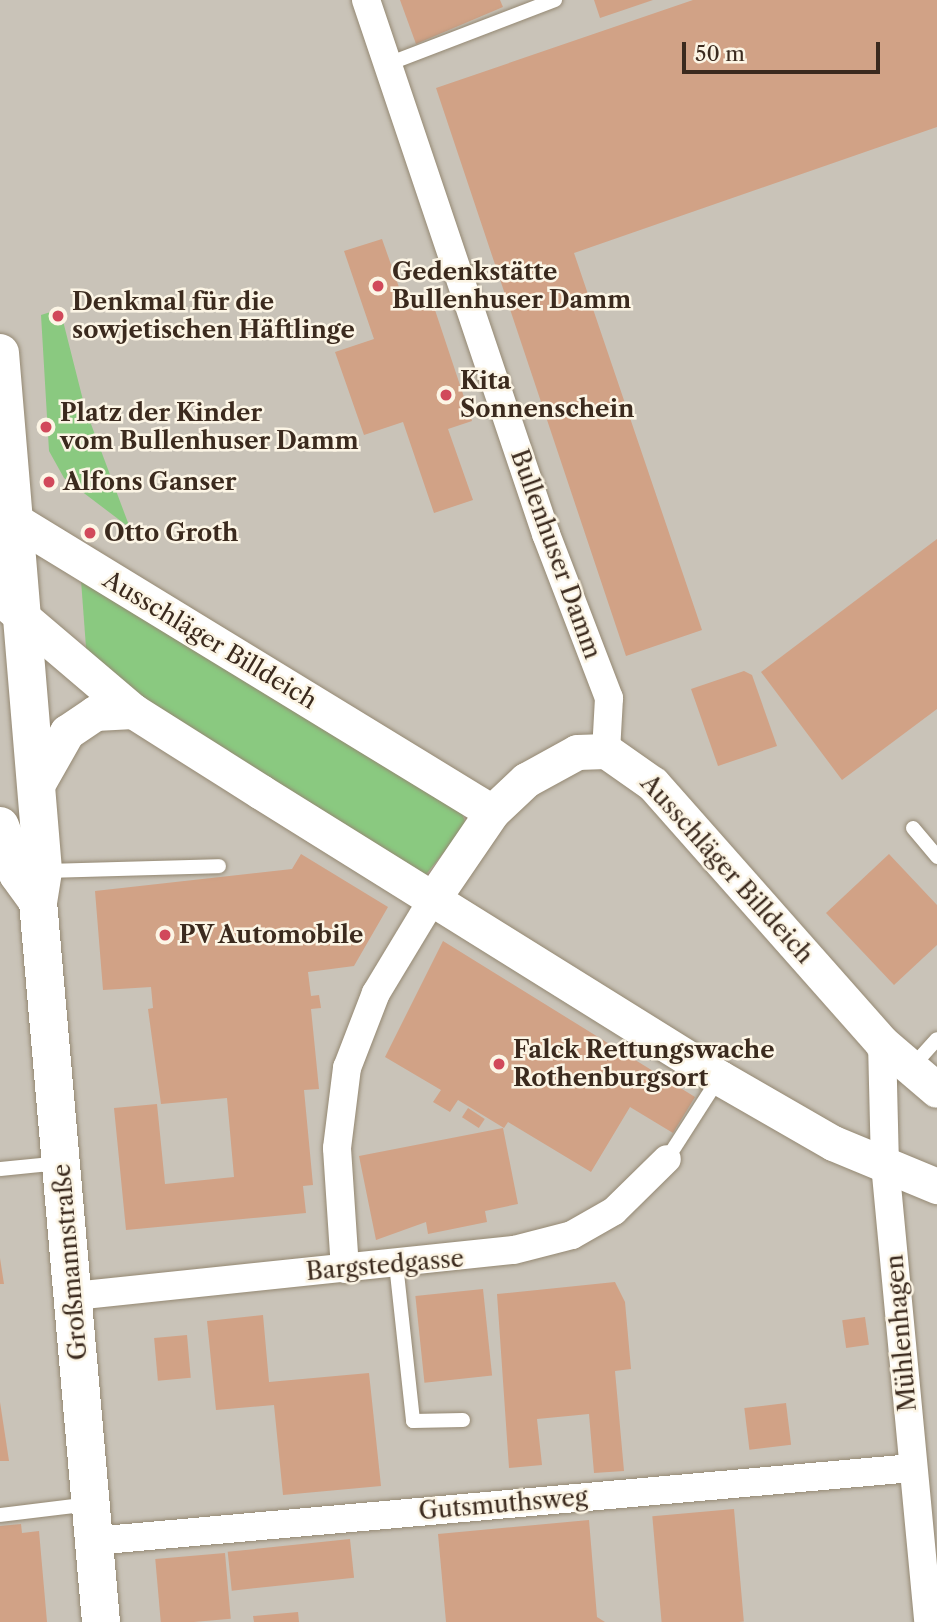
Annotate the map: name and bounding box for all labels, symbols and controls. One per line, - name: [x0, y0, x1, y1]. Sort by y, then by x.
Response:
- scale bar: [685, 28, 883, 72]
- text: 50 m: [695, 41, 745, 66]
- place label: Gedenkstätte Bullenhuser Damm: [392, 258, 631, 314]
- marker: Gedenkstätte Bullenhuser Damm: [370, 278, 386, 294]
- place label: Denkmal für die sowjetischen Häftlinge: [72, 288, 355, 344]
- marker: Denkmal für die sowjetischen Häftlinge: [50, 308, 66, 324]
- place label: Kita Sonnenschein: [460, 367, 634, 423]
- marker: Kita Sonnenschein: [438, 387, 454, 403]
- place label: Platz der Kinder vom Bullenhuser Damm: [60, 399, 359, 455]
- marker: Platz der Kinder vom Bullenhuser Damm: [38, 419, 54, 435]
- street label: Bullenhuser Damm: [505, 445, 607, 663]
- place label: Alfons Ganser: [63, 468, 236, 496]
- marker: Alfons Ganser: [41, 474, 57, 490]
- place label: Otto Groth: [104, 519, 238, 547]
- marker: Otto Groth: [82, 525, 98, 541]
- street label: Ausschläger Billdeich: [98, 565, 322, 715]
- street label: Ausschläger Billdeich: [635, 769, 819, 969]
- place label: PV Automobile: [179, 921, 365, 949]
- marker: PV Automobile: [157, 927, 173, 943]
- place label: Falck Rettungswache Rothenburgsort: [513, 1036, 775, 1092]
- marker: Falck Rettungswache Rothenburgsort: [491, 1056, 507, 1072]
- street label: Großmannstraße: [47, 1163, 93, 1361]
- street label: Bargstedgasse: [305, 1244, 465, 1286]
- street label: Mühlenhagen: [880, 1253, 922, 1413]
- street label: Gutsmuthsweg: [417, 1482, 589, 1526]

